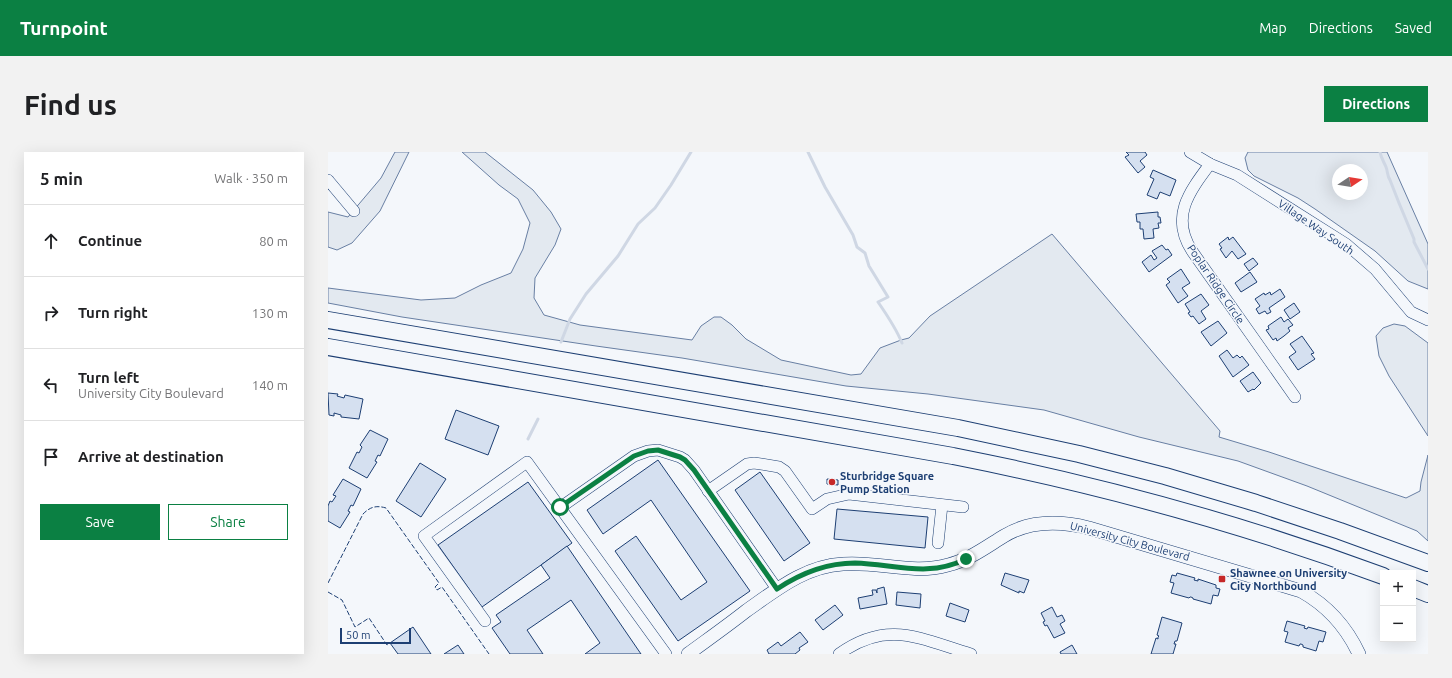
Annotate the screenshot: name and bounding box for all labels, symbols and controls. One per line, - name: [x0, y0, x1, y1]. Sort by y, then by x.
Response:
- text: Turnpoint: [20, 17, 108, 39]
- text: Map: [1259, 20, 1287, 36]
- text: Directions: [1309, 20, 1373, 36]
- text: Saved: [1395, 20, 1432, 36]
- button: Directions: [1324, 86, 1428, 122]
- text: Find us: [24, 89, 117, 120]
- north arrow: [1332, 164, 1368, 200]
- text: 5 min: [40, 169, 83, 188]
- text: Walk · 350 m: [214, 171, 288, 185]
- street label: Village Way South: [1276, 197, 1356, 257]
- icon: ahead: [40, 230, 62, 252]
- text: Continue: [78, 232, 142, 249]
- text: 80 m: [259, 234, 288, 248]
- street label: Poplar Ridge Circle: [1185, 242, 1247, 326]
- icon: right: [40, 302, 62, 324]
- text: Turn right: [78, 304, 148, 321]
- text: 130 m: [252, 306, 288, 320]
- text: Turn left: [78, 369, 139, 386]
- icon: left: [40, 374, 62, 396]
- text: 140 m: [252, 378, 288, 392]
- text: University City Boulevard: [78, 386, 224, 400]
- icon: arrive: [40, 446, 62, 468]
- text: Arrive at destination: [78, 448, 224, 465]
- place label: Sturbridge Square Pump Station: [840, 470, 934, 495]
- marker: Sturbridge Square Pump Station: [827, 477, 837, 487]
- route start: [551, 498, 569, 516]
- button: Save: [40, 504, 160, 540]
- button: Share: [168, 504, 288, 540]
- street label: University City Boulevard: [1069, 519, 1191, 563]
- route end: [957, 550, 975, 568]
- place label: Shawnee on University City Northbound: [1230, 567, 1347, 592]
- map controls: [1380, 570, 1416, 642]
- button: +: [1380, 570, 1416, 606]
- marker: Shawnee on University City Northbound: [1217, 574, 1227, 584]
- button: −: [1380, 606, 1416, 642]
- scale bar: [340, 626, 411, 645]
- text: 50 m: [346, 629, 370, 641]

